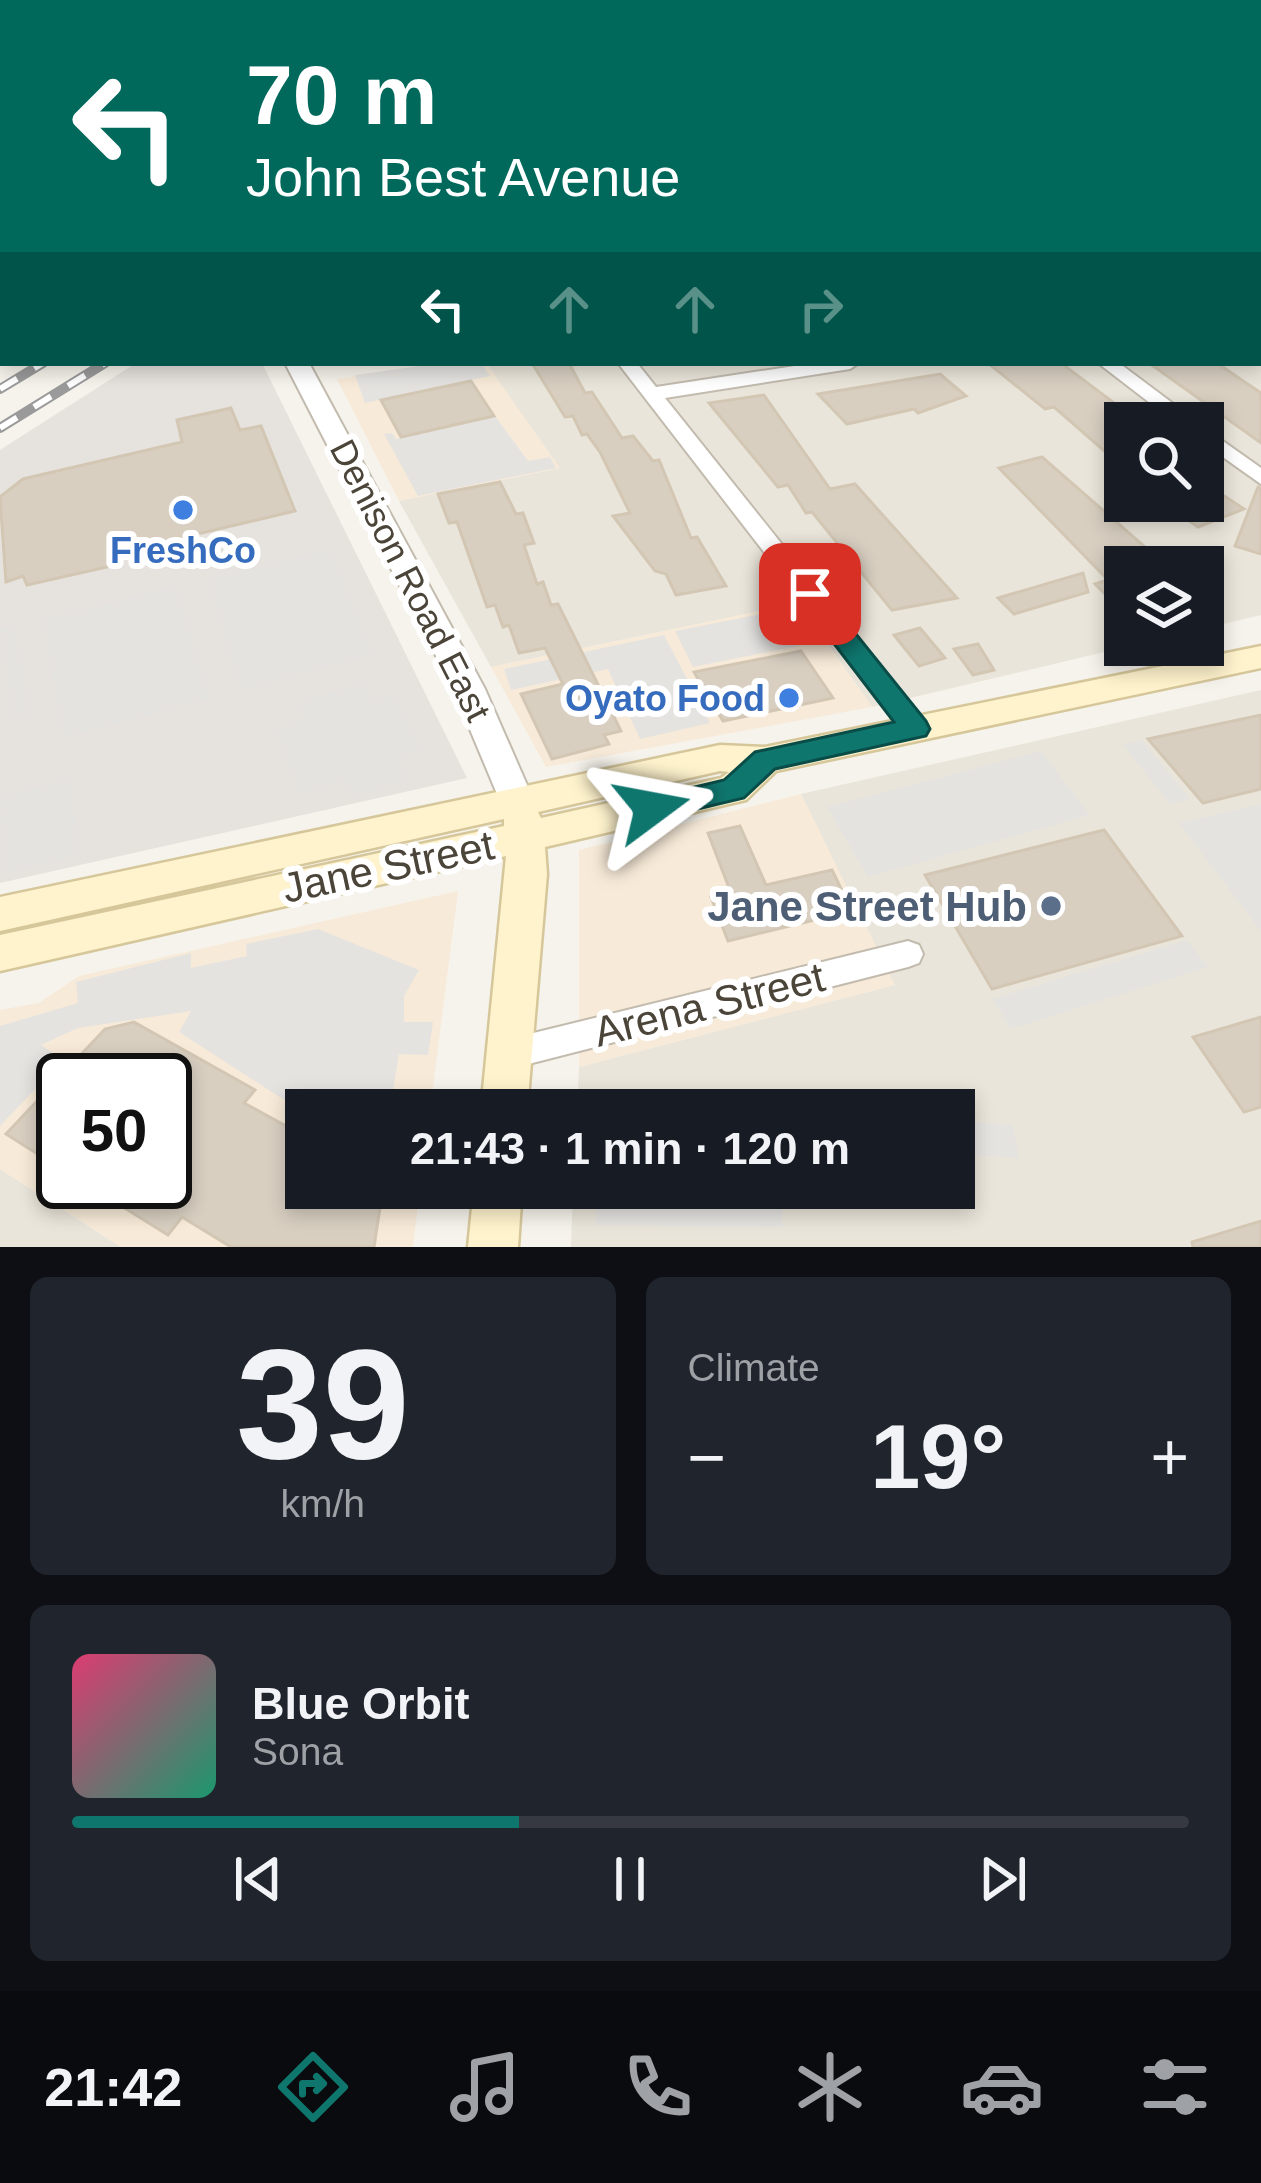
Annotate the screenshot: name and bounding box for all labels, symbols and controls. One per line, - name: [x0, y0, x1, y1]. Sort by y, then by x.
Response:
- icon: left: [48, 48, 204, 204]
- text: 70 m: [246, 48, 437, 142]
- text: John Best Avenue: [246, 147, 680, 207]
- icon: left: [410, 276, 476, 342]
- icon: ahead: [536, 276, 602, 342]
- icon: ahead: [662, 276, 728, 342]
- icon: right: [788, 276, 854, 342]
- map controls: [1104, 402, 1224, 666]
- button: search: [1104, 402, 1224, 522]
- street label: Denison Road East: [322, 433, 499, 728]
- marker: FreshCo: [170, 497, 196, 523]
- place label: FreshCo: [110, 530, 256, 571]
- pin: [759, 543, 861, 645]
- button: layers: [1104, 546, 1224, 666]
- icon: arrive: [777, 561, 843, 627]
- place label: Oyato Food: [565, 678, 765, 719]
- marker: Oyato Food: [776, 685, 802, 711]
- position arrow: [589, 745, 715, 871]
- street label: Jane Street: [278, 821, 498, 912]
- place label: Jane Street Hub: [707, 883, 1027, 930]
- marker: Jane Street Hub: [1038, 893, 1064, 919]
- street label: Arena Street: [589, 953, 830, 1056]
- speed limit sign: 50: [36, 1053, 192, 1209]
- text: 21:43 · 1 min · 120 m: [410, 1123, 850, 1174]
- text: 39: [236, 1317, 410, 1491]
- text: Climate: [688, 1346, 820, 1389]
- text: 19°: [870, 1407, 1006, 1507]
- text: −: [688, 1420, 726, 1494]
- text: +: [1150, 1420, 1189, 1494]
- text: km/h: [280, 1482, 365, 1525]
- text: Blue Orbit: [252, 1678, 470, 1729]
- text: Sona: [252, 1730, 343, 1773]
- icon: previous: [225, 1846, 291, 1912]
- icon: pause: [597, 1846, 663, 1912]
- icon: next: [970, 1846, 1036, 1912]
- icon: directions: [271, 2045, 355, 2129]
- icon: music: [443, 2045, 527, 2129]
- icon: phone: [616, 2045, 700, 2129]
- icon: climate: [788, 2045, 872, 2129]
- icon: car: [960, 2045, 1044, 2129]
- icon: filters: [1133, 2045, 1217, 2129]
- text: 21:42: [44, 2057, 182, 2117]

